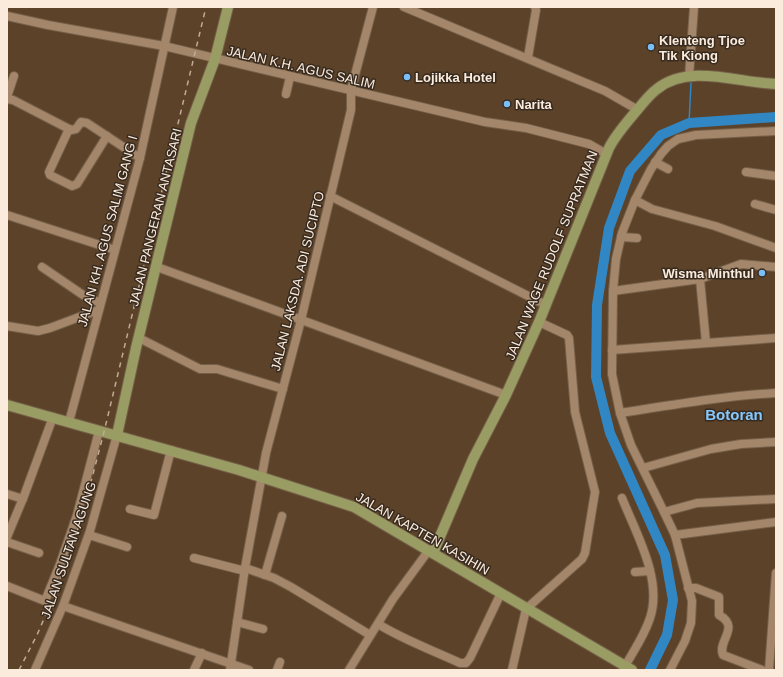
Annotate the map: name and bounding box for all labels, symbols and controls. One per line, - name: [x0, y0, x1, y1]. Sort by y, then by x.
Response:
- place label: Klenteng Tjoe Tik Kiong: [659, 33, 745, 63]
- marker: Klenteng Tjoe Tik Kiong: [646, 42, 656, 52]
- street label: JALAN K.H. AGUS SALIM: [225, 43, 376, 92]
- place label: Lojikka Hotel: [415, 70, 496, 85]
- marker: Lojikka Hotel: [402, 72, 412, 82]
- place label: Narita: [515, 97, 553, 112]
- marker: Narita: [502, 99, 512, 109]
- street label: JALAN PANGERAN ANTASARI: [126, 127, 185, 308]
- street label: JALAN KH. AGUS SALIM GANG I: [75, 134, 140, 328]
- street label: JALAN WAGE RUDOLF SUPRATMAN: [502, 148, 600, 362]
- street label: JALAN LAKSDA. ADI SUCIPTO: [268, 190, 327, 373]
- place label: Wisma Minthul: [662, 266, 754, 281]
- marker: Wisma Minthul: [757, 268, 767, 278]
- district label: Botoran: [705, 406, 763, 423]
- street label: JALAN SULTAN AGUNG: [38, 480, 99, 621]
- street label: JALAN KAPTEN KASIHIN: [353, 489, 492, 578]

